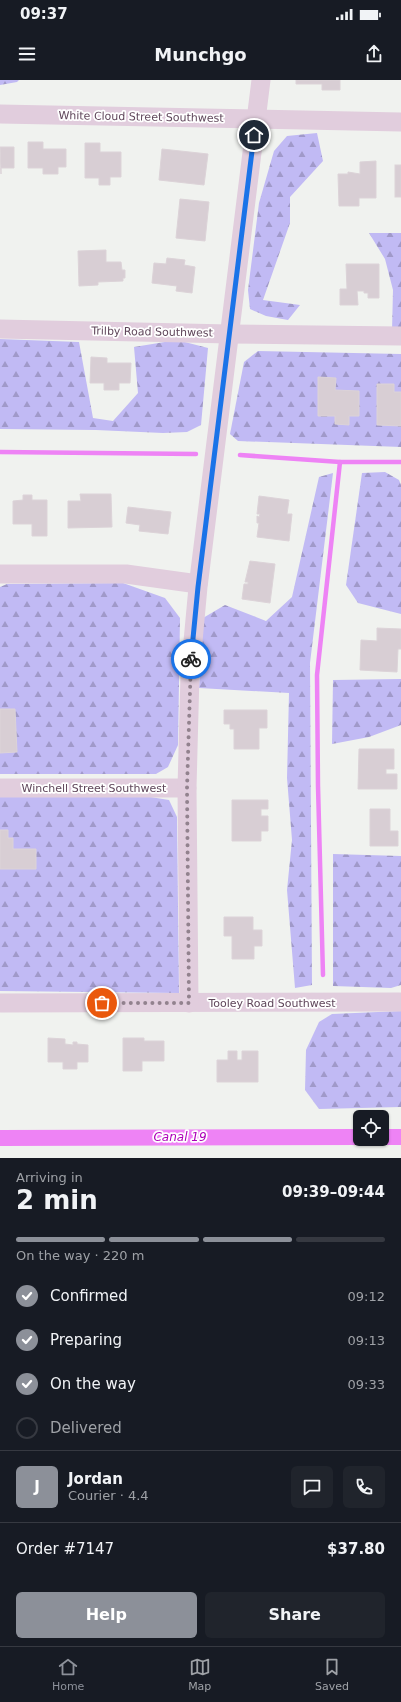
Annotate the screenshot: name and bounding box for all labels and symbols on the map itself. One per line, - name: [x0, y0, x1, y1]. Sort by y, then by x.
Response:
- street label: White Cloud Street Southwest: [58, 109, 224, 125]
- pin: [237, 118, 271, 152]
- street label: Trilby Road Southwest: [90, 324, 214, 340]
- courier: [171, 639, 211, 679]
- street label: Winchell Street Southwest: [22, 782, 167, 795]
- pin: [85, 986, 119, 1020]
- street label: Tooley Road Southwest: [207, 997, 336, 1010]
- water label: Canal 19: [153, 1130, 207, 1144]

